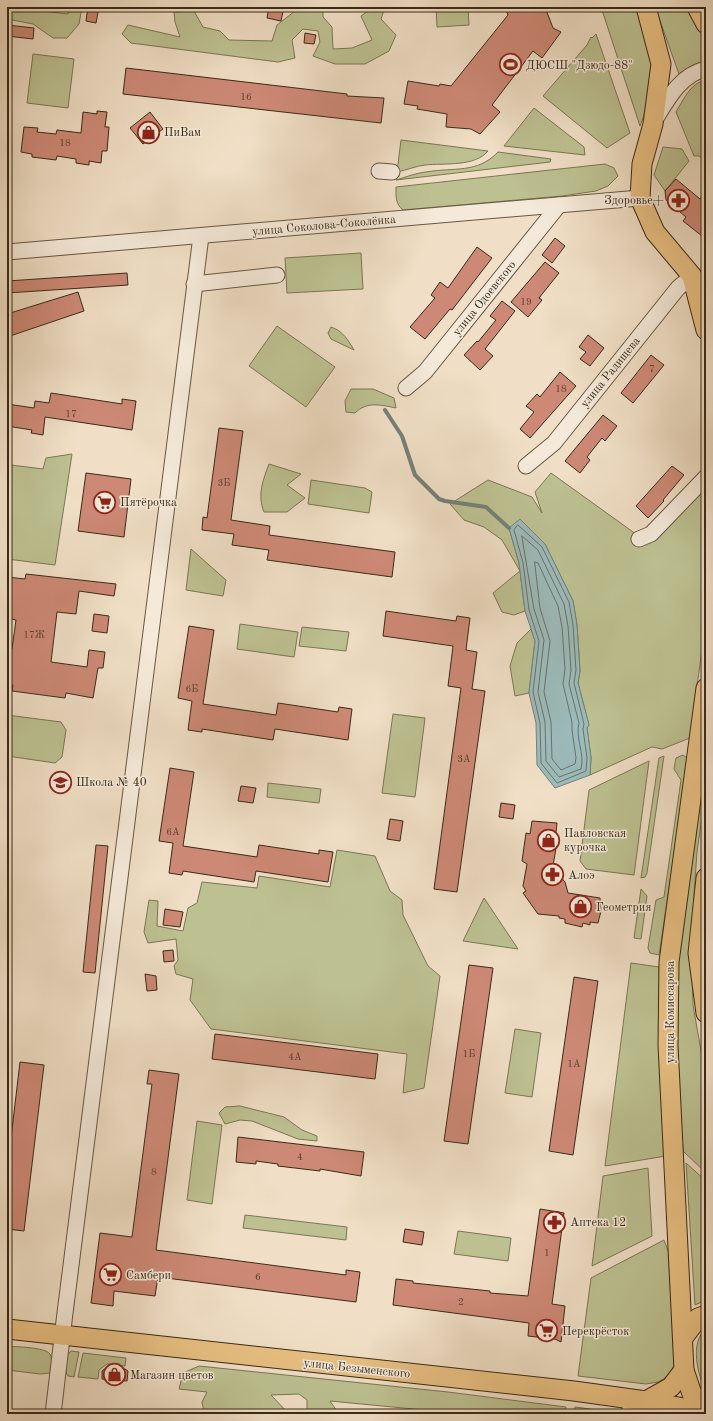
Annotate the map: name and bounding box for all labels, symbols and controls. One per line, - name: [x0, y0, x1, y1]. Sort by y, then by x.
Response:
- sports icon: ДЮСШ "Дзюдо-88": [497, 52, 523, 78]
- place label: ДЮСШ "Дзюдо-88": [526, 60, 633, 72]
- house number: 16: [240, 92, 252, 102]
- shop icon: ПиВам: [135, 119, 161, 145]
- place label: ПиВам: [164, 127, 201, 139]
- house number: 18: [59, 138, 71, 148]
- pharmacy icon: Здоровье+: [666, 187, 692, 213]
- place label: Здоровье+: [604, 195, 664, 207]
- street label: улица Соколова-Соколёнка: [252, 214, 397, 238]
- street label: улица Одоевского: [451, 259, 519, 338]
- house number: 19: [520, 297, 532, 307]
- street label: улица Радищева: [579, 335, 643, 410]
- house number: 7: [649, 364, 655, 374]
- house number: 18: [555, 384, 567, 394]
- house number: 17: [65, 409, 77, 419]
- house number: 3Б: [218, 478, 230, 488]
- supermarket icon: Пятёрочка: [92, 489, 118, 515]
- place label: Пятёрочка: [120, 497, 177, 509]
- house number: 17Ж: [23, 630, 45, 640]
- house number: 6Б: [186, 684, 198, 694]
- house number: 3А: [457, 754, 471, 764]
- school or university icon: Школа № 40: [48, 769, 74, 795]
- place label: Школа № 40: [76, 777, 147, 789]
- house number: 6А: [166, 827, 180, 837]
- shop icon: Павловская курочка: [536, 827, 562, 853]
- place label: Павловская курочка: [564, 828, 626, 854]
- pharmacy icon: Алоэ: [540, 862, 566, 888]
- place label: Алоэ: [568, 870, 595, 882]
- shop icon: Геометрия: [567, 894, 593, 920]
- place label: Геометрия: [596, 902, 651, 914]
- street label: улица Комиссарова: [665, 961, 677, 1063]
- house number: 1Б: [463, 1049, 475, 1059]
- house number: 4А: [288, 1052, 302, 1062]
- house number: 1А: [567, 1059, 581, 1069]
- house number: 4: [297, 1152, 303, 1162]
- house number: 8: [151, 1167, 157, 1177]
- pharmacy icon: Аптека 12: [542, 1209, 568, 1235]
- place label: Аптека 12: [570, 1217, 626, 1229]
- house number: 1: [544, 1248, 550, 1258]
- supermarket icon: Самбери: [98, 1262, 124, 1288]
- place label: Самбери: [126, 1270, 171, 1282]
- house number: 6: [255, 1272, 261, 1282]
- house number: 2: [458, 1297, 464, 1307]
- supermarket icon: Перекрёсток: [534, 1318, 560, 1344]
- place label: Перекрёсток: [562, 1326, 629, 1338]
- street label: улица Безыменского: [303, 1357, 411, 1381]
- shop icon: Магазин цветов: [102, 1362, 128, 1388]
- place label: Магазин цветов: [130, 1370, 214, 1382]

